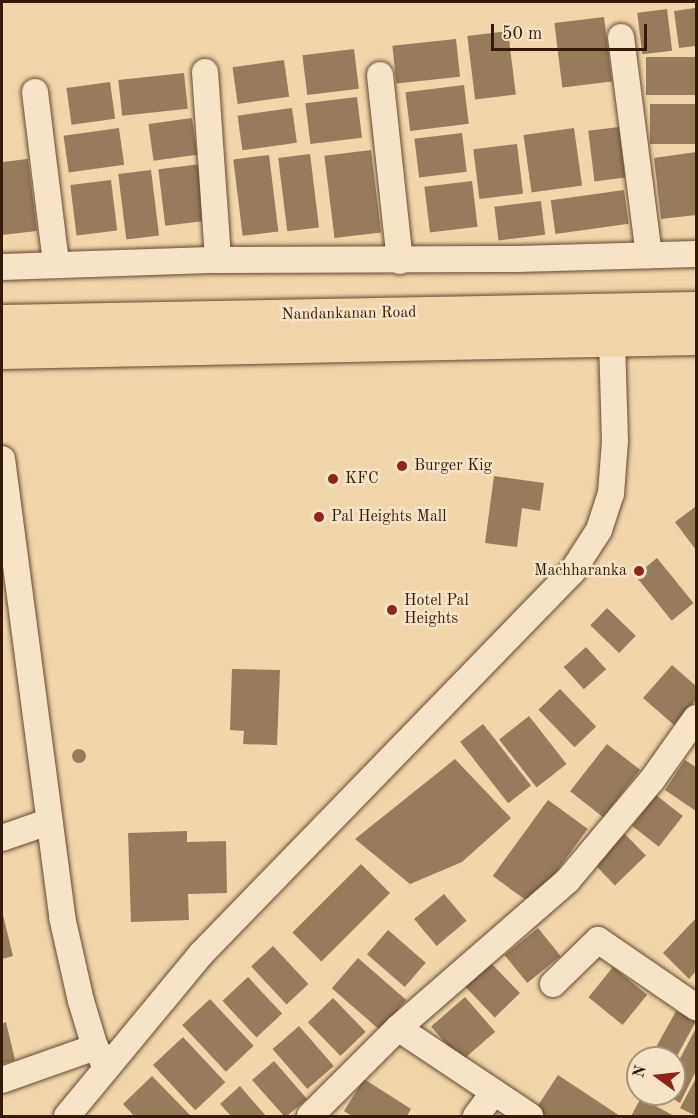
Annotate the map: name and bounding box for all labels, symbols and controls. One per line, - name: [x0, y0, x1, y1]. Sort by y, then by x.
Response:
- scale bar: [494, 12, 650, 50]
- text: 50 m: [502, 25, 542, 43]
- street label: Nandankanan Road: [281, 303, 417, 325]
- place label: Burger Kig: [414, 456, 492, 476]
- marker: Burger Kig: [395, 459, 409, 473]
- place label: KFC: [345, 469, 379, 489]
- marker: KFC: [326, 472, 340, 486]
- place label: Pal Heights Mall: [331, 507, 446, 527]
- marker: Pal Heights Mall: [312, 510, 326, 524]
- place label: Machharanka: [534, 561, 627, 581]
- marker: Machharanka: [632, 564, 646, 578]
- place label: Hotel Pal Heights: [404, 591, 469, 629]
- marker: Hotel Pal Heights: [385, 603, 399, 617]
- north arrow: [626, 1046, 686, 1106]
- text: N: [631, 1064, 650, 1080]

